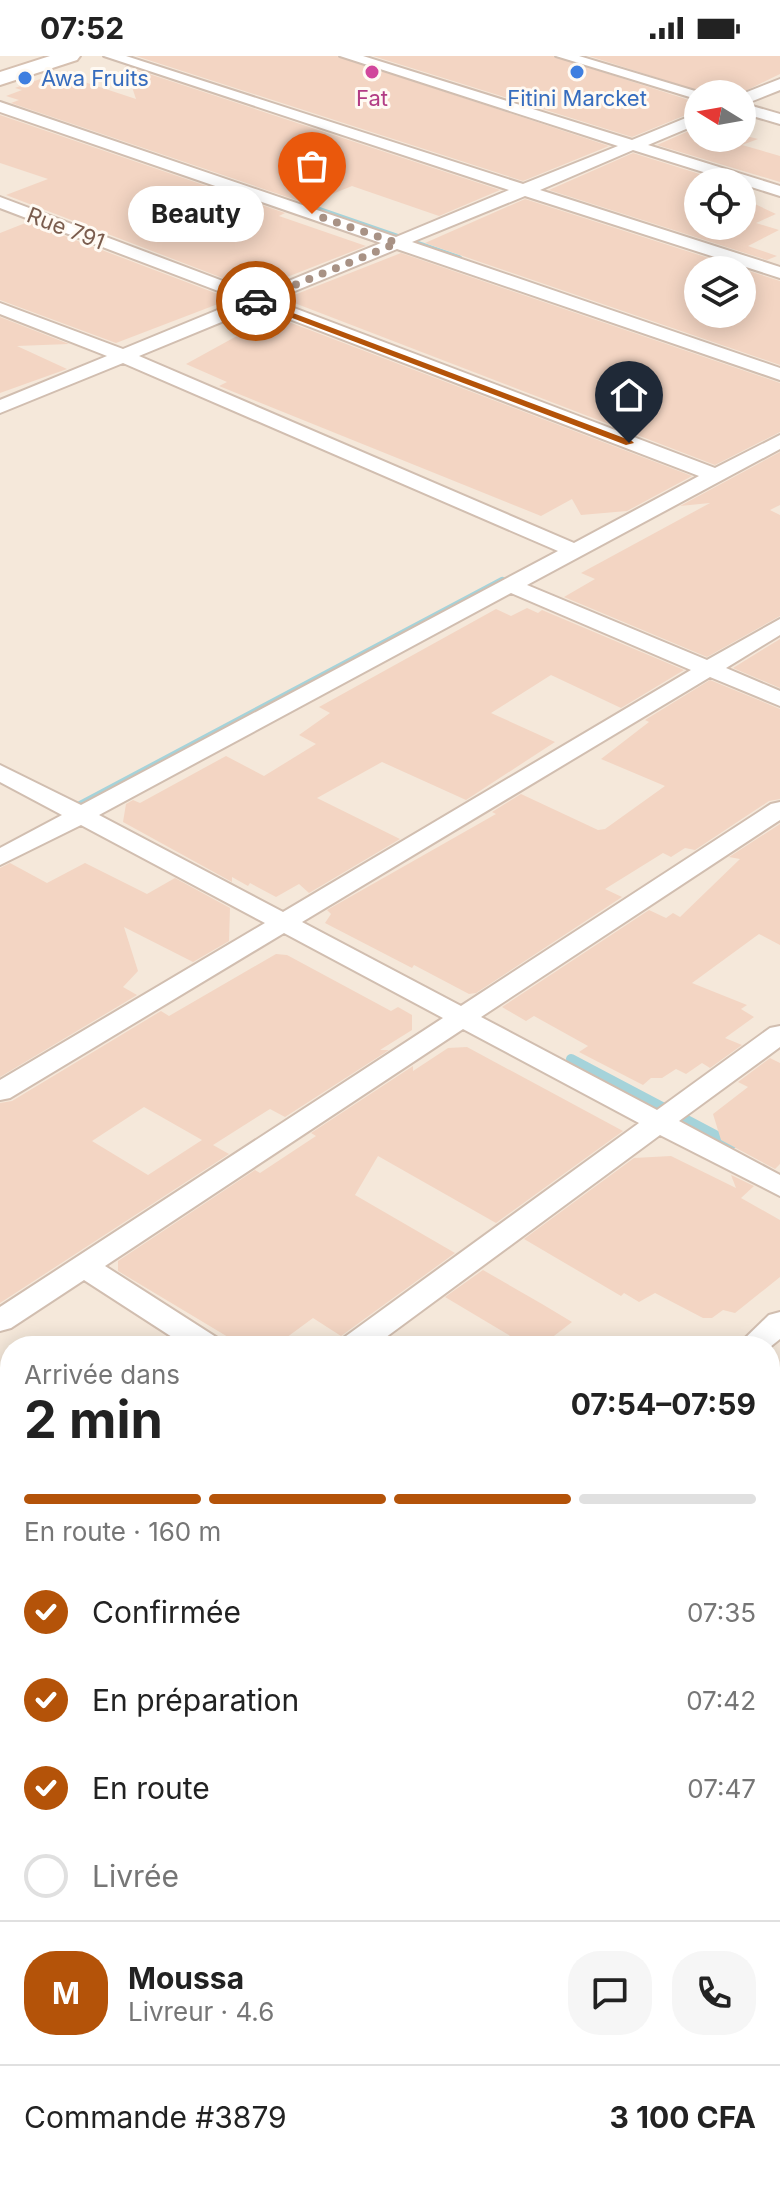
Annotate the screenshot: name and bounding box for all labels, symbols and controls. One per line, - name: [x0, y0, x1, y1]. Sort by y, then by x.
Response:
- text: 07:52: [40, 10, 124, 46]
- marker: Fat: [363, 63, 381, 81]
- marker: Fitini Marcket: [568, 63, 586, 81]
- place label: Awa Fruits: [41, 65, 149, 91]
- marker: Awa Fruits: [16, 69, 34, 87]
- north arrow: [684, 80, 756, 152]
- map controls: [684, 80, 756, 328]
- place label: Fat: [356, 85, 388, 111]
- place label: Fitini Marcket: [507, 85, 647, 111]
- pin: [278, 132, 346, 214]
- icon: bag: [290, 144, 334, 188]
- button: locate: [684, 168, 756, 240]
- callout: Beauty: [128, 186, 264, 242]
- text: Beauty: [151, 198, 241, 229]
- street label: Rue 791: [24, 201, 108, 255]
- button: layers: [684, 256, 756, 328]
- courier: [216, 261, 296, 341]
- icon: car: [234, 279, 278, 323]
- pin: [595, 361, 663, 443]
- icon: home: [607, 373, 651, 417]
- text: Arrivée dans: [24, 1359, 180, 1390]
- text: 07:54–07:59: [571, 1386, 756, 1422]
- text: 2 min: [24, 1388, 163, 1451]
- text: En route · 160 m: [24, 1516, 221, 1547]
- icon: check: [24, 1590, 68, 1634]
- text: Confirmée: [92, 1594, 241, 1630]
- text: 07:35: [687, 1597, 756, 1628]
- icon: check: [24, 1678, 68, 1722]
- text: En préparation: [92, 1682, 299, 1718]
- text: 07:42: [686, 1685, 756, 1716]
- icon: check: [24, 1766, 68, 1810]
- text: En route: [92, 1770, 210, 1806]
- text: 07:47: [687, 1773, 756, 1804]
- text: Livrée: [92, 1858, 179, 1894]
- button: chat: [568, 1951, 652, 2035]
- button: phone: [672, 1951, 756, 2035]
- text: Moussa: [128, 1960, 244, 1996]
- text: M: [52, 1975, 80, 2011]
- text: Livreur · 4.6: [128, 1996, 274, 2027]
- text: Commande #3879: [24, 2099, 287, 2135]
- text: 3 100 CFA: [610, 2099, 756, 2135]

